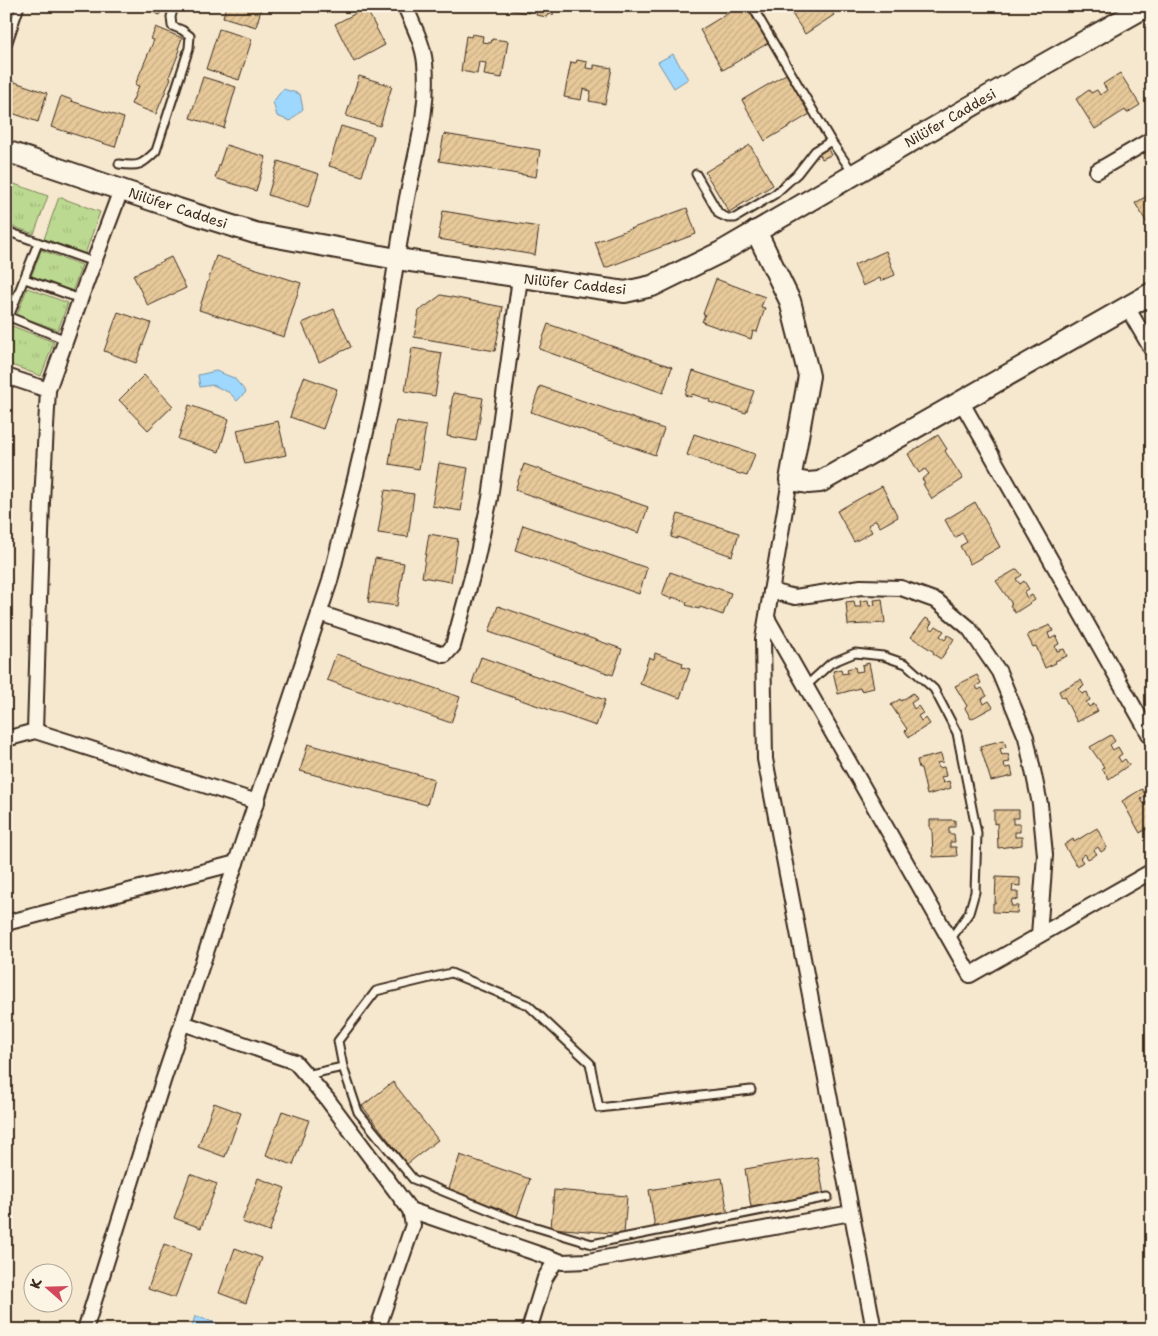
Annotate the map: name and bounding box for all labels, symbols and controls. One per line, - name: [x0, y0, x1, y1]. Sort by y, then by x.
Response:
- street label: Nilüfer Caddesi: [901, 84, 999, 152]
- street label: Nilüfer Caddesi: [126, 184, 230, 232]
- street label: Nilüfer Caddesi: [523, 270, 627, 298]
- north arrow: [22, 1264, 72, 1314]
- text: K: [26, 1276, 46, 1291]

